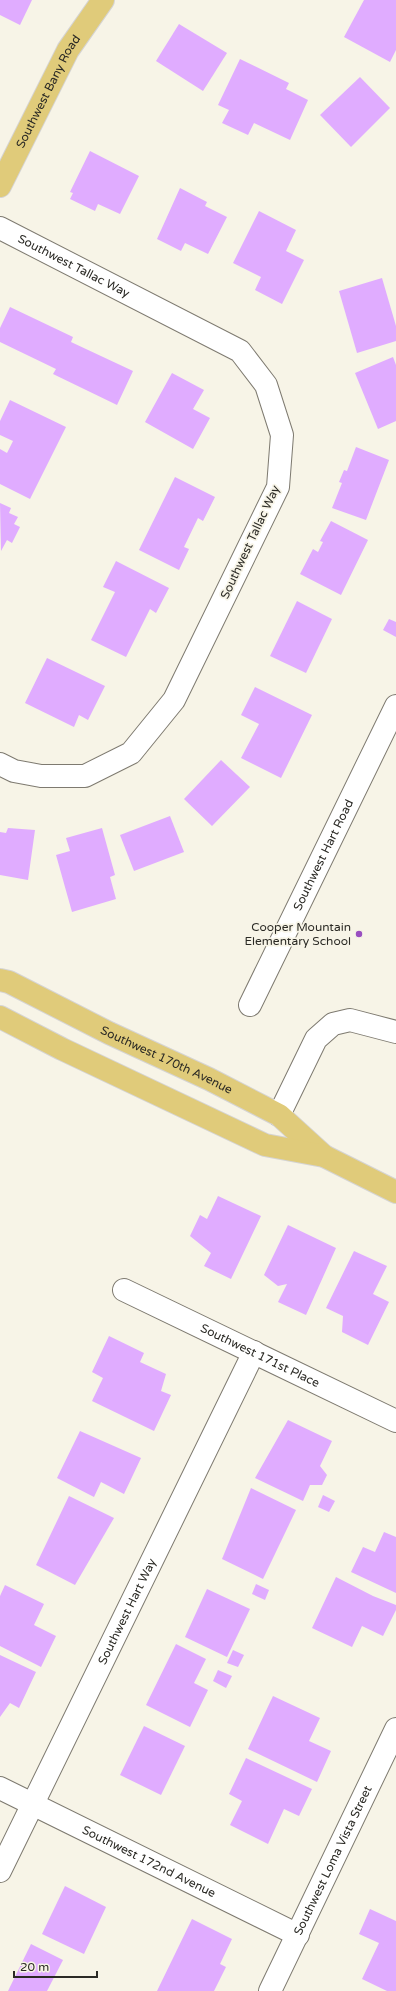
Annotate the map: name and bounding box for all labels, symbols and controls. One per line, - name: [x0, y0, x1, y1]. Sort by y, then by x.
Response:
- street label: Southwest Bany Road: [13, 32, 83, 150]
- street label: Southwest Tallac Way: [16, 231, 133, 301]
- street label: Southwest Tallac Way: [218, 483, 283, 601]
- street label: Southwest Hart Road: [290, 797, 356, 913]
- place label: Cooper Mountain Elementary School: [244, 920, 351, 948]
- marker: Cooper Mountain Elementary School: [354, 929, 364, 939]
- street label: Southwest 170th Avenue: [98, 1023, 235, 1097]
- street label: Southwest 171st Place: [198, 1321, 322, 1390]
- street label: Southwest Hart Way: [95, 1556, 159, 1667]
- street label: Southwest Loma Vista Street: [291, 1783, 375, 1937]
- street label: Southwest 172nd Avenue: [80, 1823, 218, 1900]
- scale bar: [14, 1953, 97, 1979]
- text: 20 m: [20, 1960, 49, 1974]

